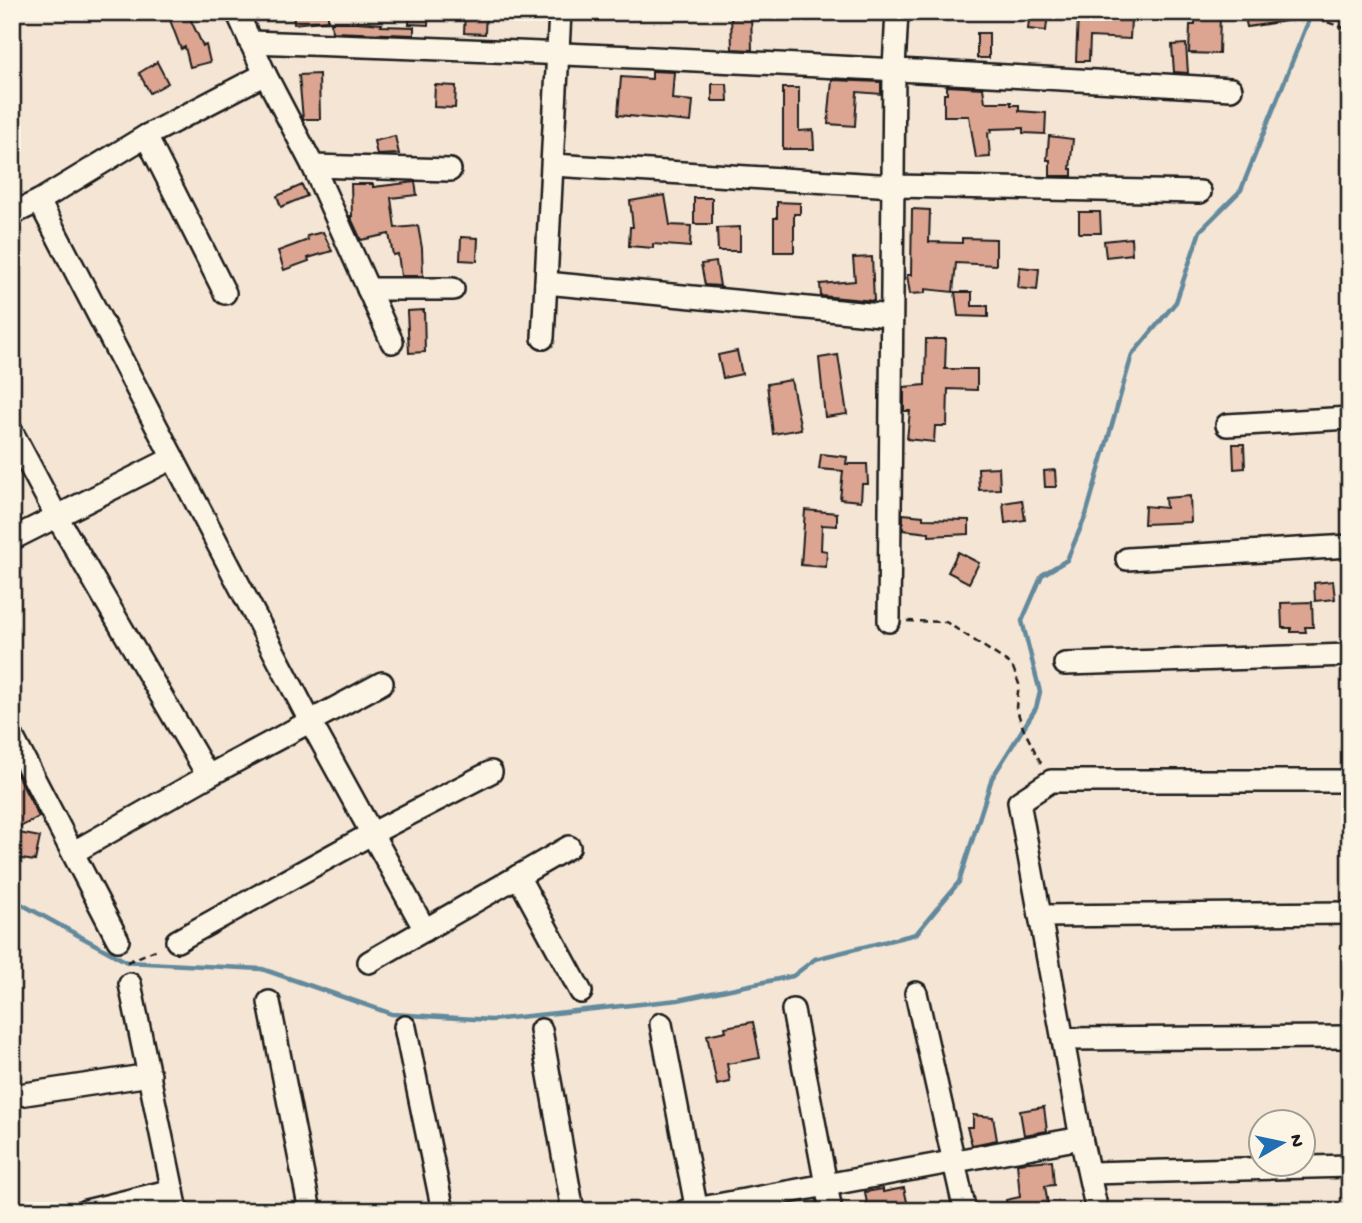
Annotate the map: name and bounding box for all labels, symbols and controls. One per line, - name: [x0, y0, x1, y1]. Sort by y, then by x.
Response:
- north arrow: [1246, 1108, 1316, 1178]
- text: N: [1283, 1133, 1308, 1149]

